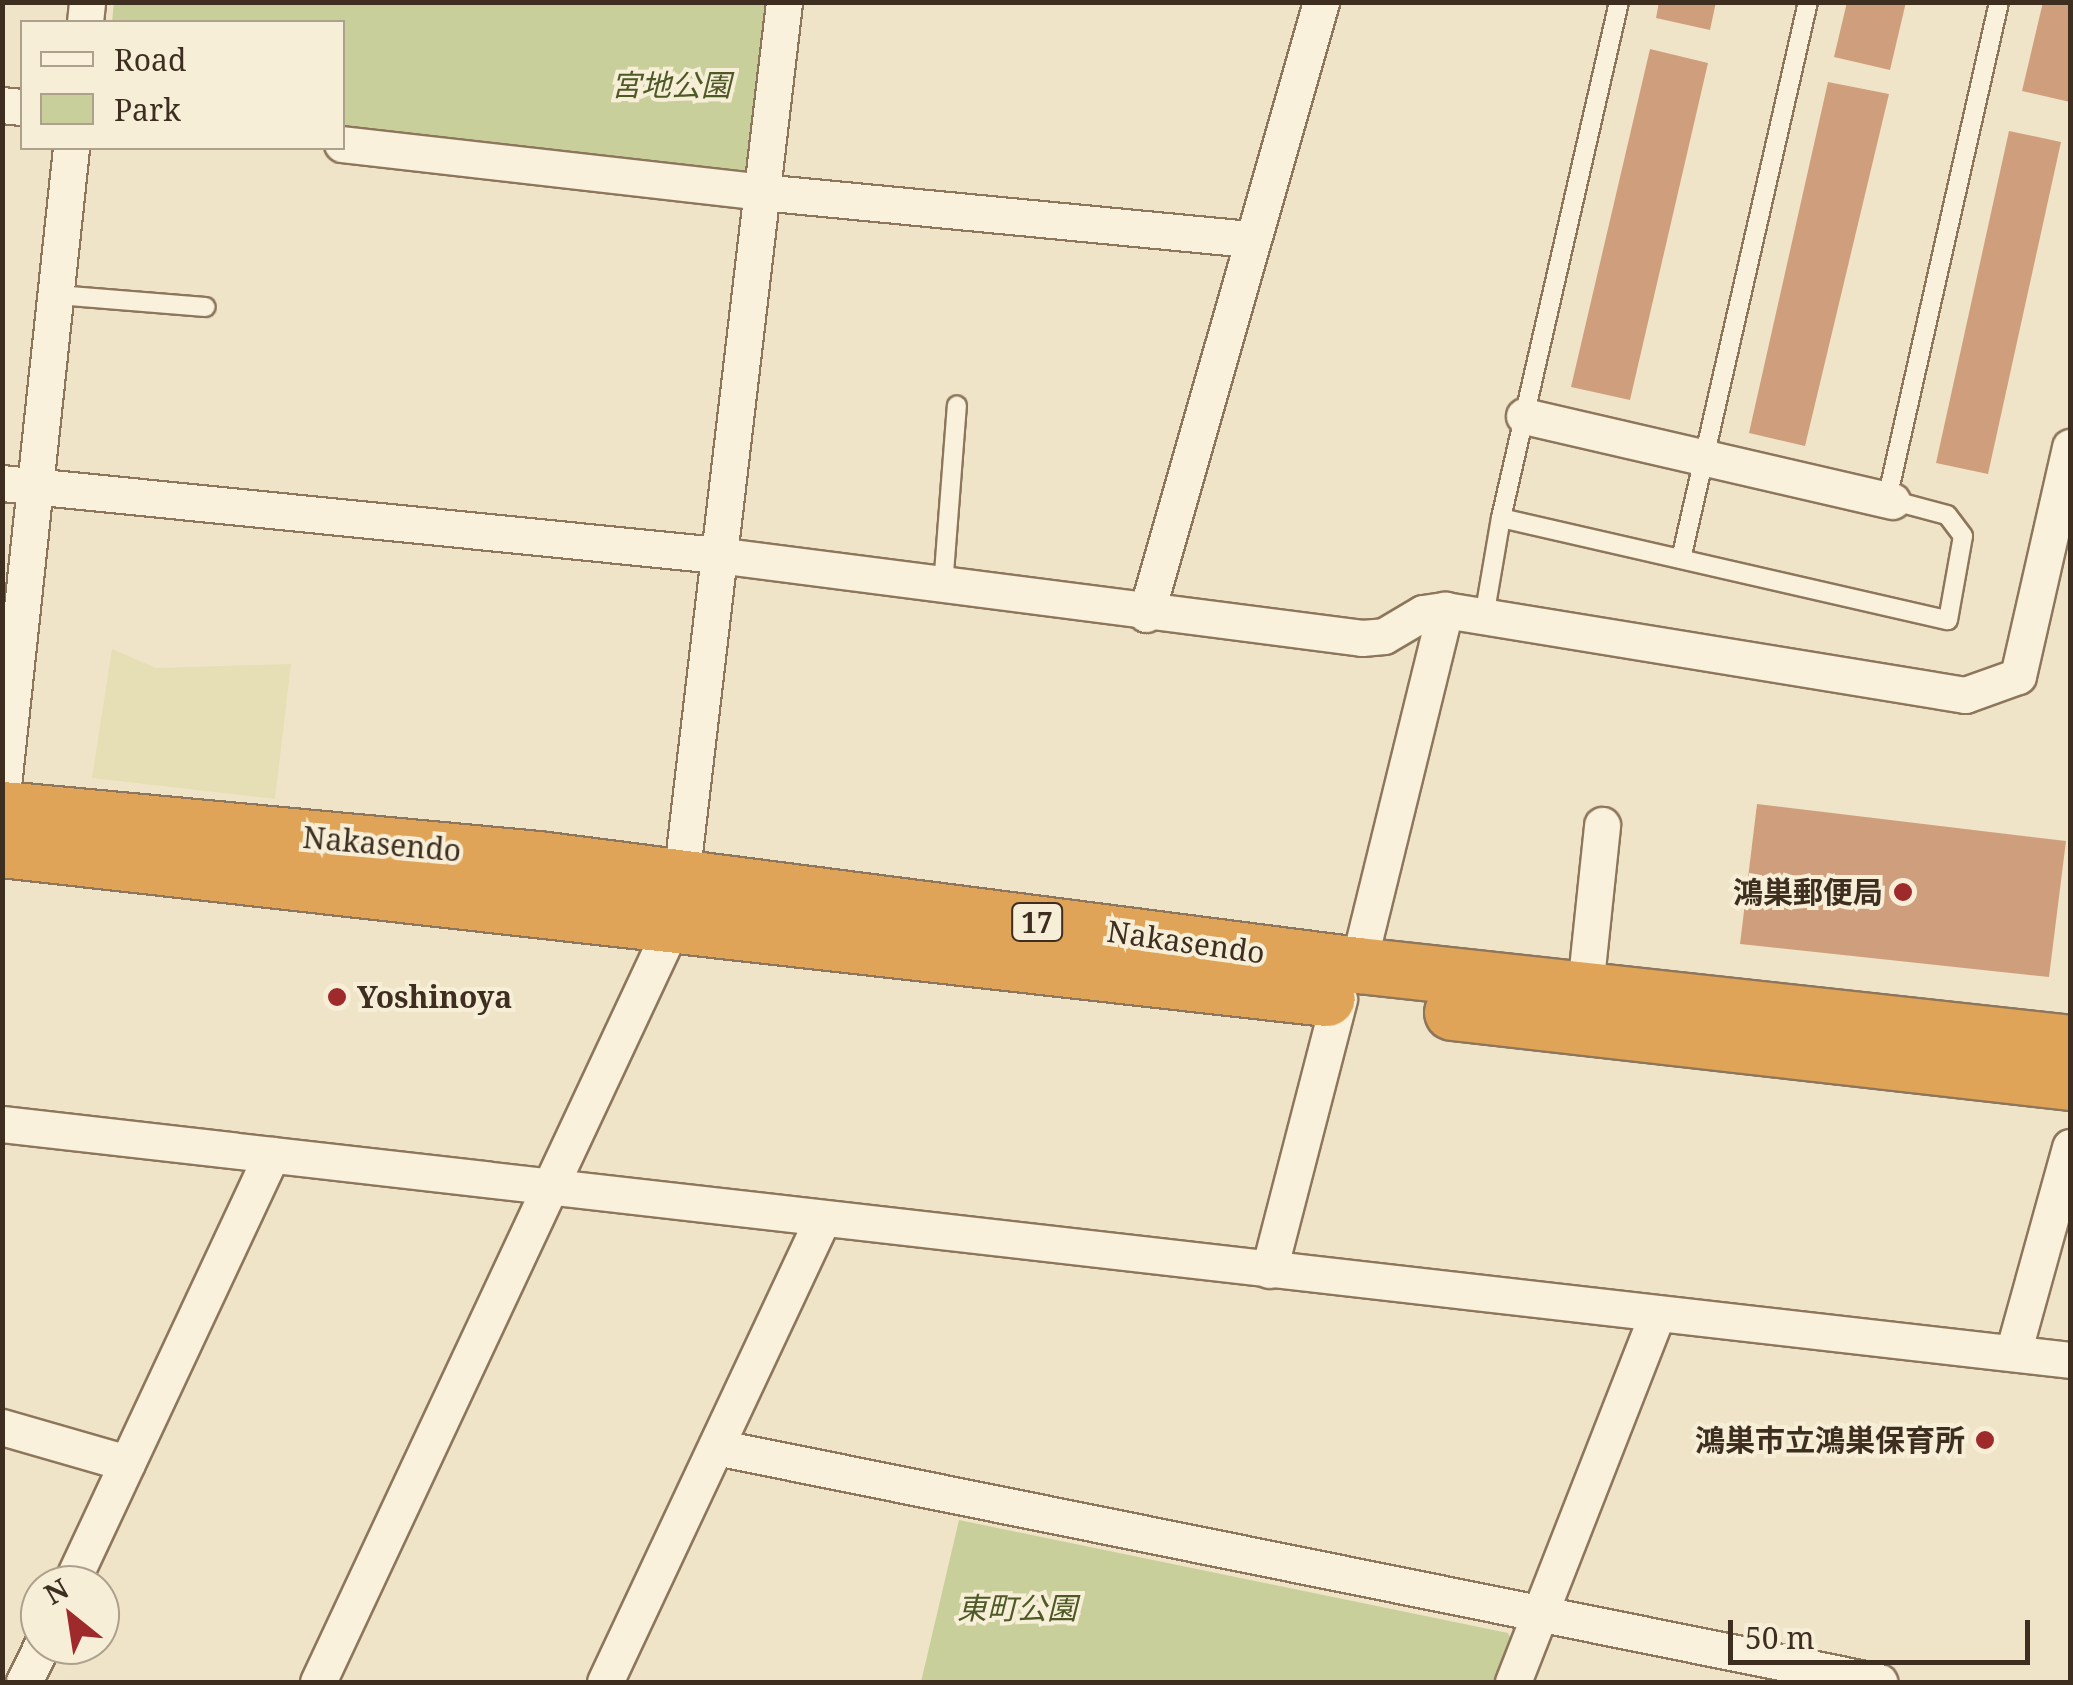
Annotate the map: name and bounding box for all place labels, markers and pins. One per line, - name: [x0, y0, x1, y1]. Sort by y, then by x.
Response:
- place label: 鴻巣郵便局: [1733, 874, 1883, 910]
- marker: 鴻巣郵便局: [1892, 881, 1914, 903]
- place label: Yoshinoya: [357, 979, 512, 1015]
- marker: Yoshinoya: [326, 986, 348, 1008]
- place label: 鴻巣市立鴻巣保育所: [1695, 1422, 1965, 1458]
- marker: 鴻巣市立鴻巣保育所: [1974, 1429, 1996, 1451]

